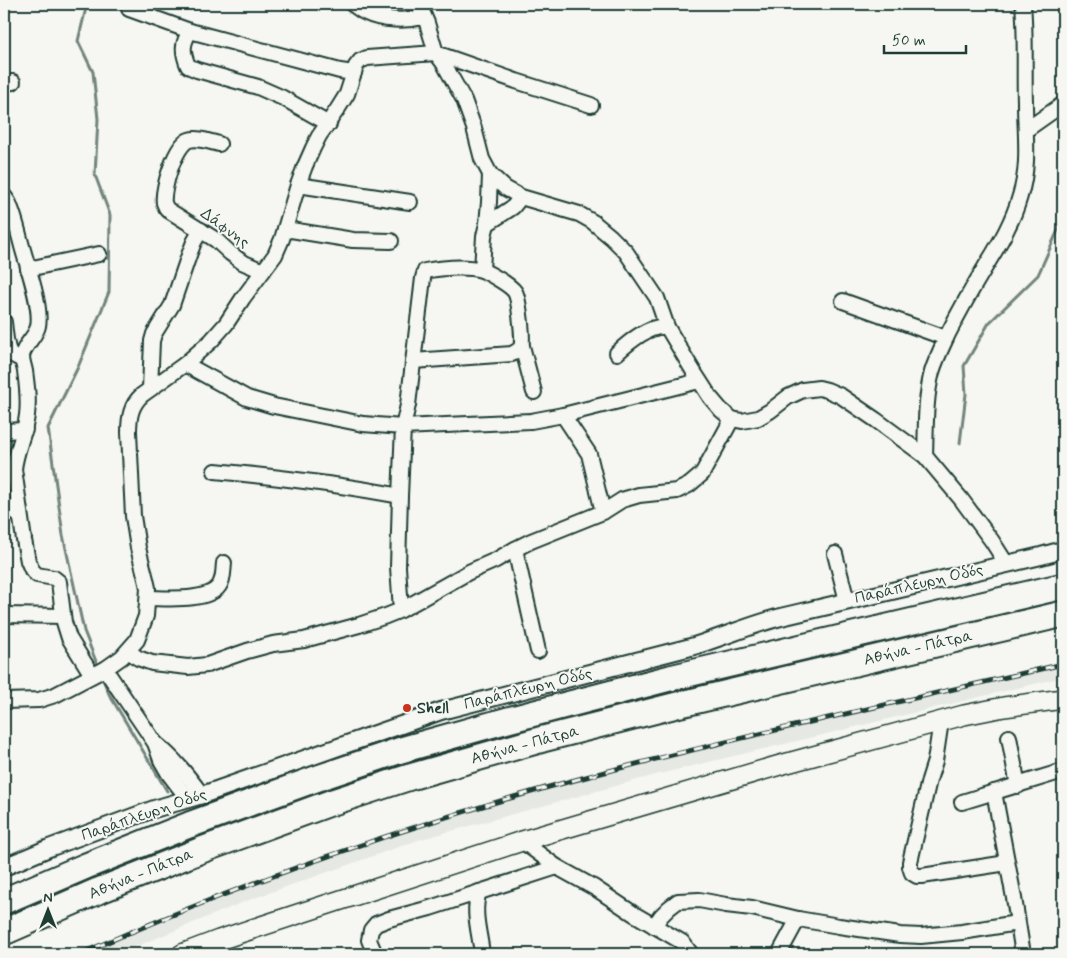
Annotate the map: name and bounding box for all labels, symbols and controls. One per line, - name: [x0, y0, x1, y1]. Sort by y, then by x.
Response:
- scale bar: [884, 22, 967, 54]
- text: 50 m: [892, 31, 926, 51]
- street label: Δάφνης: [196, 203, 254, 253]
- street label: Παράπλευρη Οδός: [853, 559, 985, 609]
- street label: Αθήνα - Πάτρα: [862, 625, 974, 671]
- street label: Παράπλευρη Οδός: [462, 663, 594, 715]
- place label: Shell: [417, 698, 449, 719]
- marker: Shell: [401, 702, 413, 714]
- street label: Αθήνα - Πάτρα: [469, 720, 581, 770]
- street label: Παράπλευρη Οδός: [79, 784, 209, 846]
- street label: Αθήνα - Πάτρα: [86, 843, 196, 905]
- north arrow: [22, 886, 72, 936]
- text: N: [43, 889, 53, 907]

